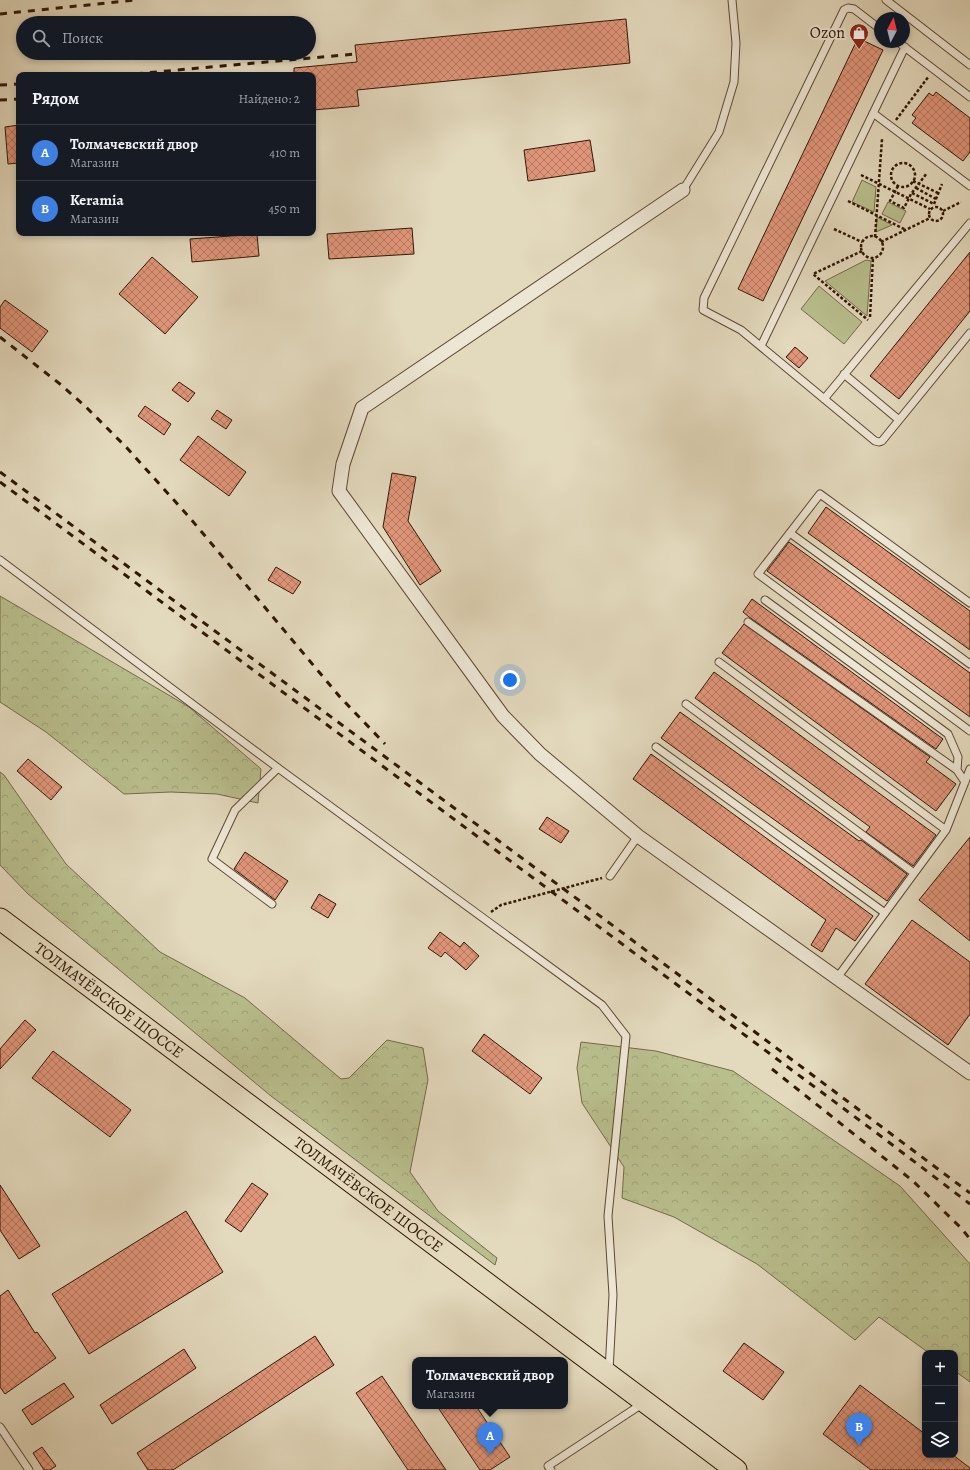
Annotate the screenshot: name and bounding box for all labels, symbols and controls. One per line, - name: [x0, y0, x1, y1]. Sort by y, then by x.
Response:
- north arrow: [874, 12, 910, 48]
- search box: [16, 16, 316, 60]
- place label: Ozon: [810, 22, 845, 44]
- shop icon: Ozon: [848, 22, 870, 50]
- icon: search: [30, 27, 52, 49]
- text: Поиск: [62, 28, 103, 48]
- text: Рядом: [32, 87, 79, 110]
- text: Найдено: 2: [239, 90, 300, 107]
- text: Толмачевский двор: [70, 134, 198, 154]
- text: A: [41, 144, 49, 161]
- text: 410 m: [269, 144, 300, 161]
- text: Магазин: [70, 154, 119, 171]
- text: Keramia: [70, 190, 124, 210]
- text: B: [41, 200, 49, 217]
- text: 450 m: [268, 200, 300, 217]
- text: Магазин: [70, 210, 119, 227]
- your location: [500, 670, 520, 690]
- street label: ТОЛМАЧЁВСКОЕ ШОССЕ: [30, 937, 188, 1064]
- street label: ТОЛМАЧЁВСКОЕ ШОССЕ: [289, 1132, 447, 1258]
- map controls: [922, 1350, 958, 1458]
- button: +: [922, 1350, 958, 1386]
- popup: [412, 1357, 568, 1409]
- text: Толмачевский двор: [426, 1365, 554, 1385]
- text: Магазин: [426, 1385, 475, 1402]
- button: −: [922, 1386, 958, 1422]
- pin: B: [846, 1413, 872, 1446]
- pin: A: [477, 1422, 503, 1455]
- button: layers: [922, 1422, 958, 1458]

